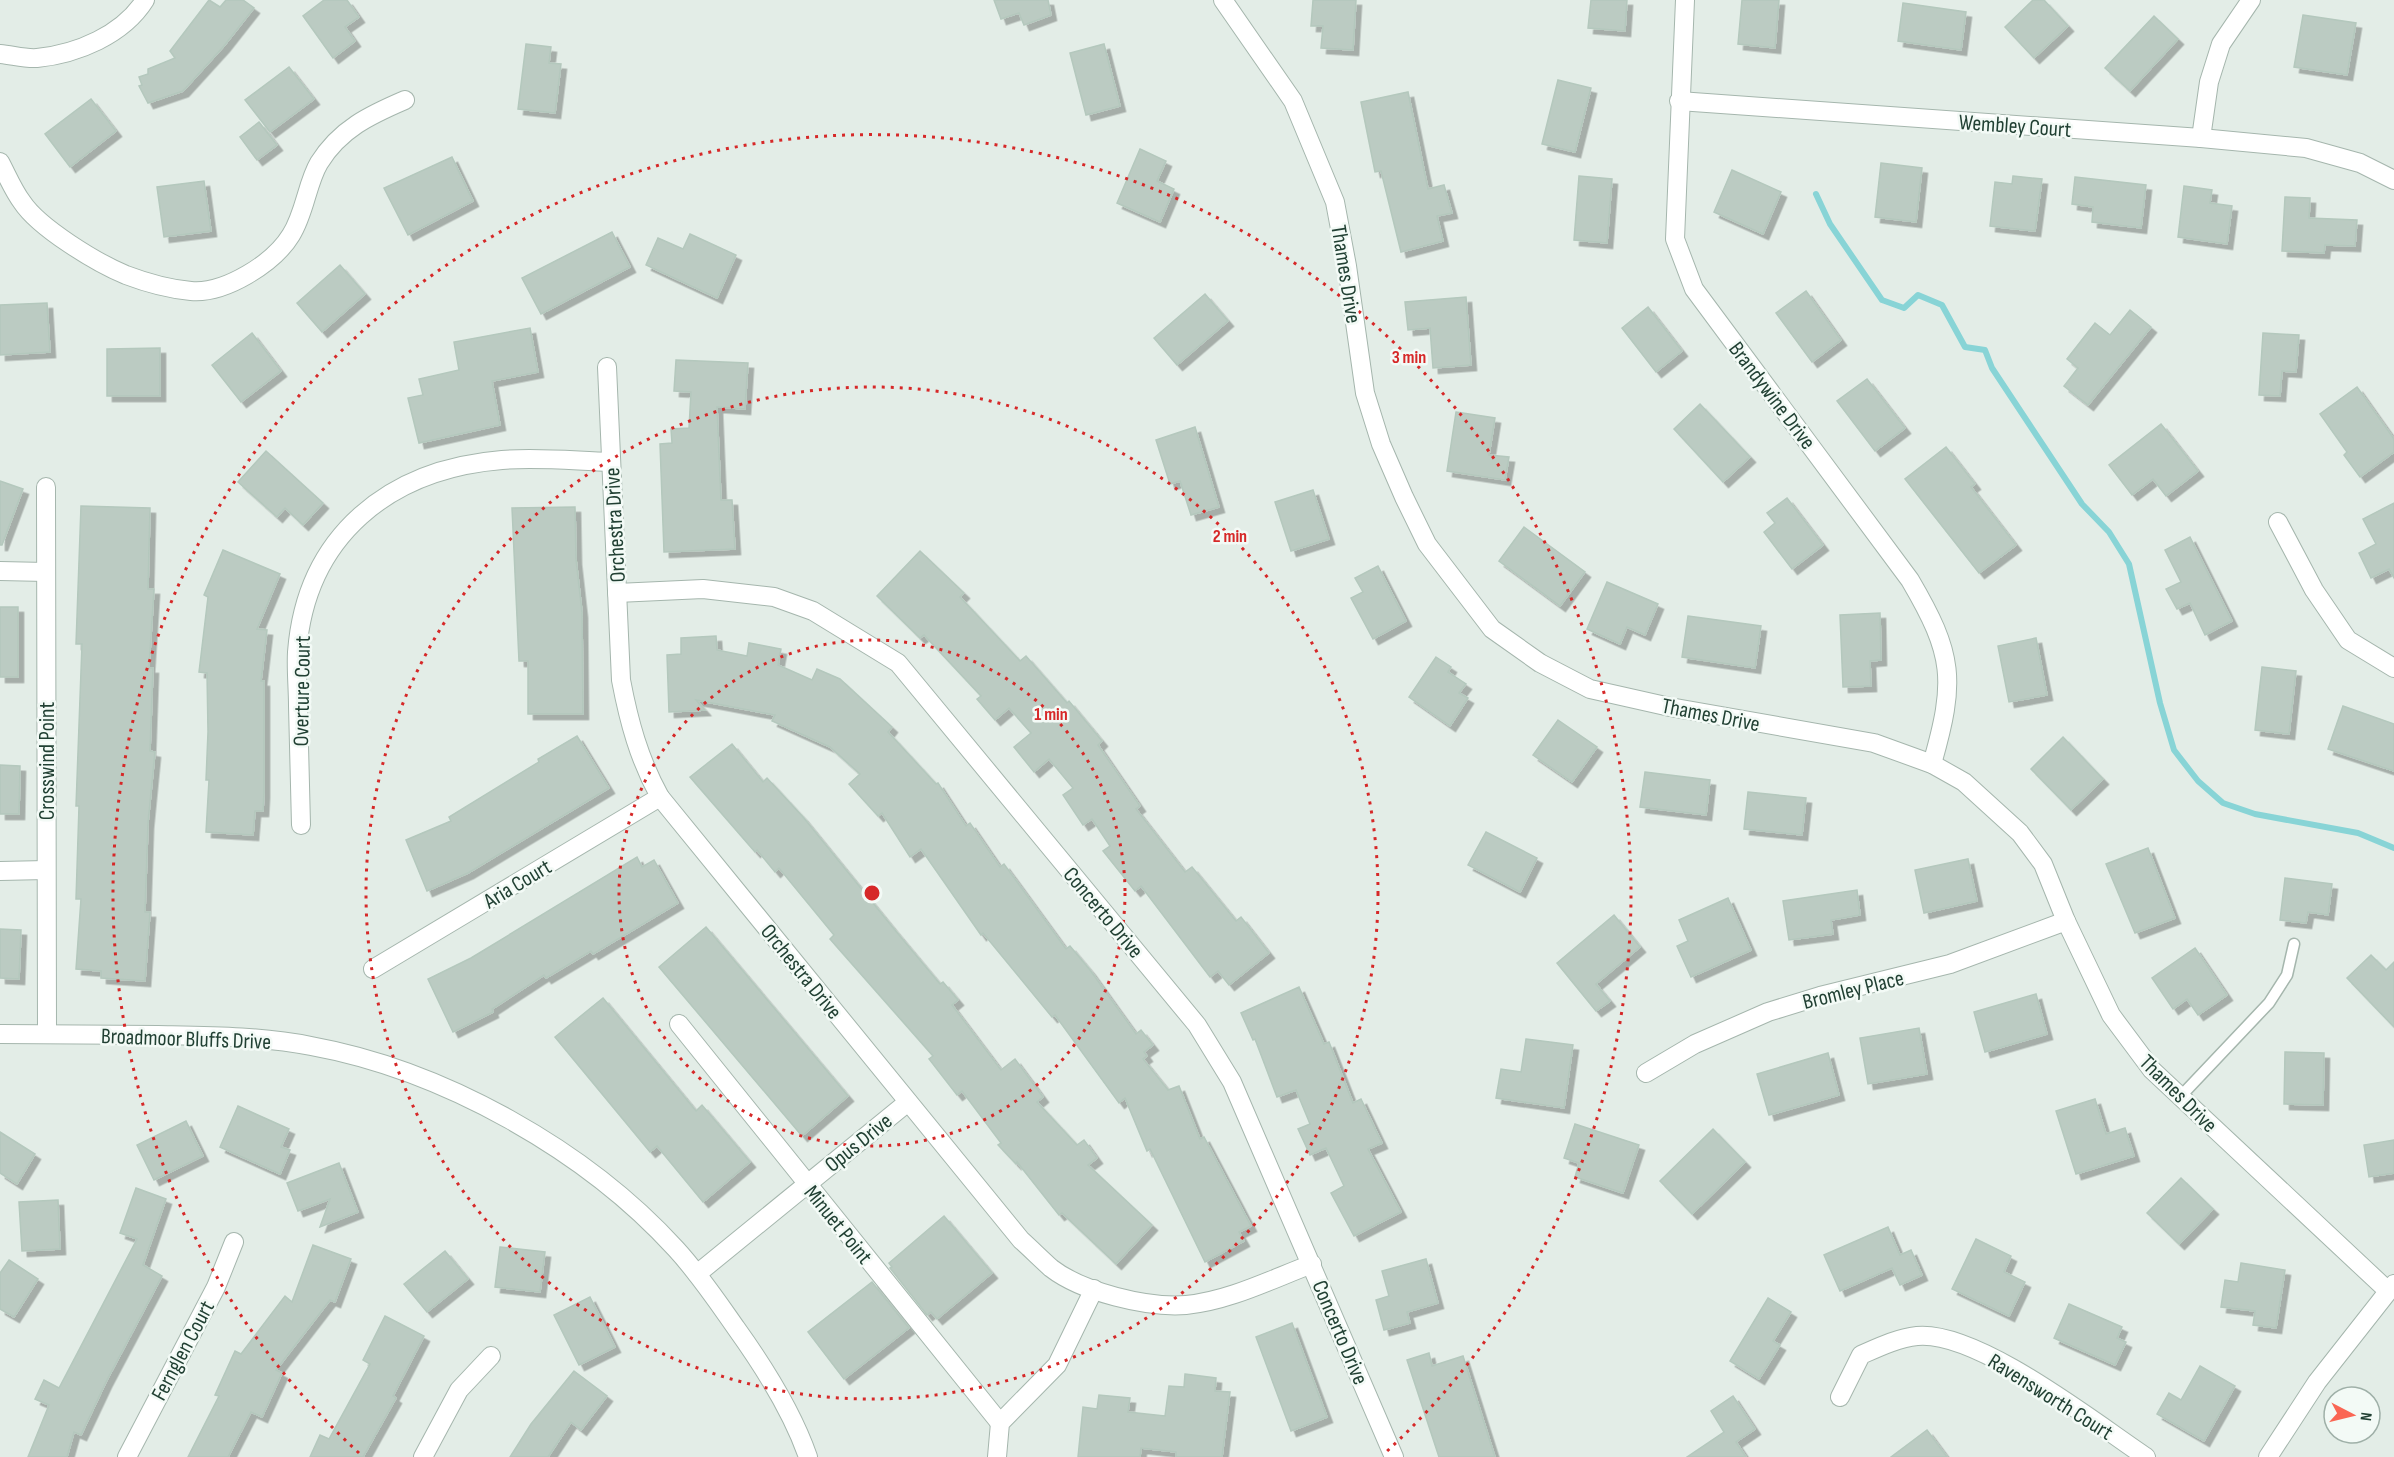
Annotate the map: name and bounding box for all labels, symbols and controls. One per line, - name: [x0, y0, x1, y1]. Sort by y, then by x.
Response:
- street label: Wembley Court: [1958, 109, 2072, 144]
- street label: Thames Drive: [1324, 223, 1367, 325]
- street label: Brandywine Drive: [1723, 337, 1821, 455]
- text: 3 min: [1392, 347, 1426, 368]
- street label: Orchestra Drive: [599, 467, 632, 583]
- text: 2 min: [1213, 526, 1247, 547]
- street label: Overture Court: [288, 635, 317, 747]
- street label: Thames Drive: [1659, 693, 1762, 738]
- street label: Crosswind Point: [34, 701, 61, 820]
- text: 1 min: [1034, 704, 1068, 725]
- street label: Aria Court: [478, 853, 557, 916]
- street label: Concerto Drive: [1057, 862, 1149, 964]
- centre of rings: [862, 883, 882, 903]
- street label: Orchestra Drive: [754, 919, 847, 1025]
- street label: Bromley Place: [1800, 965, 1907, 1016]
- street label: Broadmoor Bluffs Drive: [100, 1023, 271, 1056]
- street label: Thames Drive: [2133, 1049, 2223, 1139]
- street label: Opus Drive: [820, 1108, 898, 1179]
- street label: Minuet Point: [798, 1180, 878, 1270]
- street label: Concerto Drive: [1306, 1276, 1374, 1389]
- street label: Fernglen Court: [146, 1296, 221, 1405]
- street label: Ravensworth Court: [1983, 1348, 2118, 1447]
- north arrow: [2322, 1385, 2382, 1445]
- text: N: [2355, 1411, 2375, 1422]

